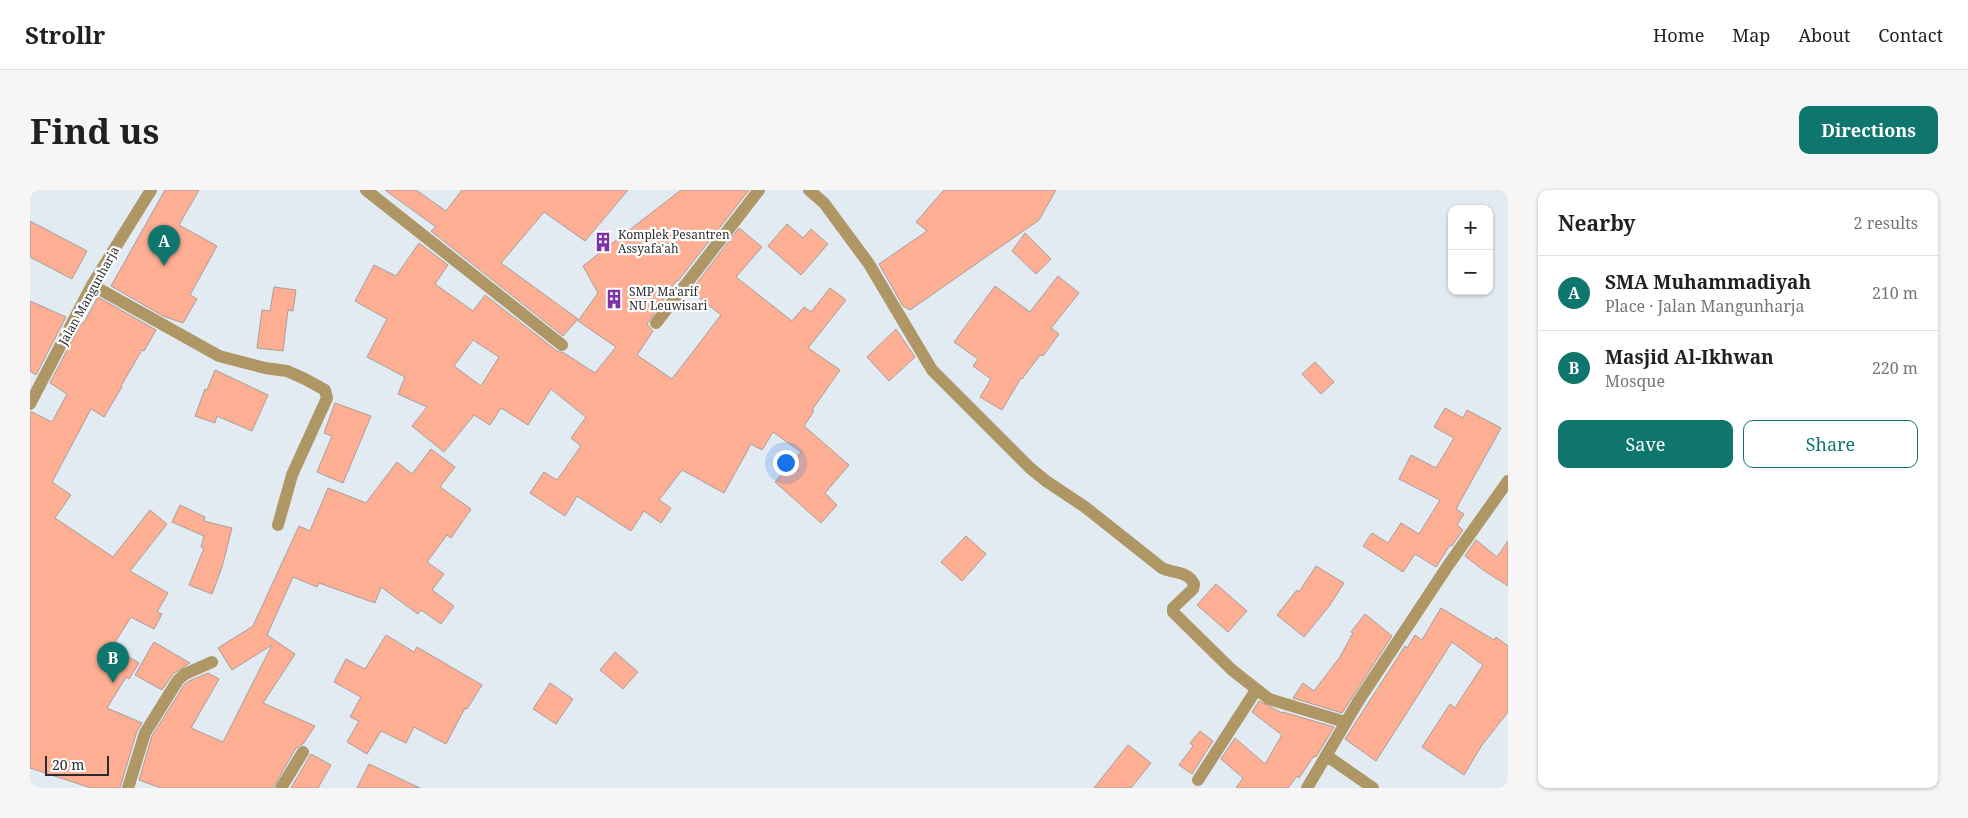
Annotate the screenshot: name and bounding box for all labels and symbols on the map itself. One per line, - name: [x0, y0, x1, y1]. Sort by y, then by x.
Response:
- pin: A: [148, 225, 180, 266]
- place label: Komplek Pesantren Assyafa'ah: [618, 226, 730, 257]
- building icon: Komplek Pesantren Assyafa'ah: [592, 231, 614, 253]
- street label: Jalan Mangunharja: [54, 243, 123, 349]
- place label: SMP Ma'arif NU Leuwisari: [629, 283, 707, 314]
- building icon: SMP Ma'arif NU Leuwisari: [603, 288, 625, 310]
- your location: [773, 450, 799, 476]
- pin: B: [97, 642, 129, 683]
- scale bar: [45, 753, 109, 776]

